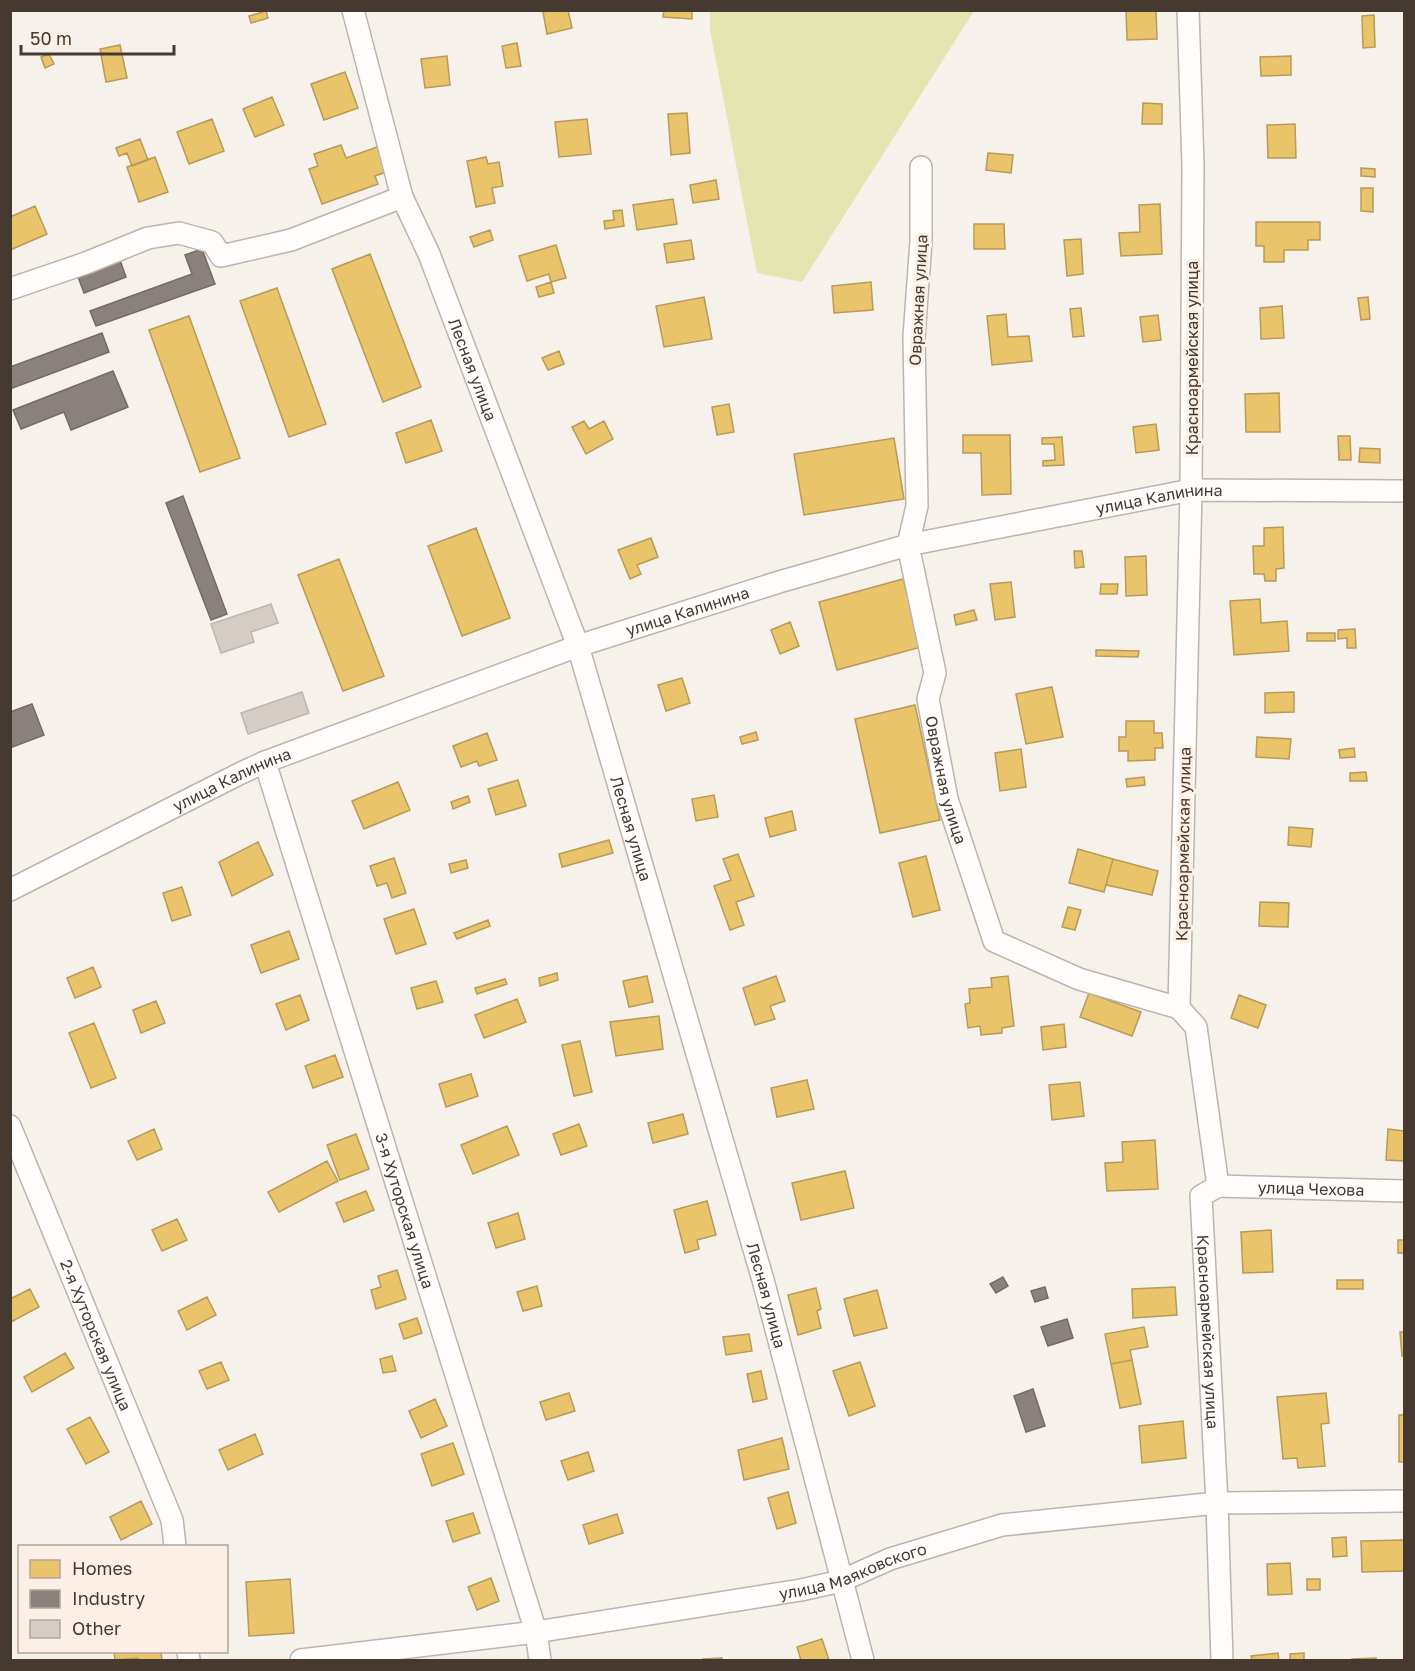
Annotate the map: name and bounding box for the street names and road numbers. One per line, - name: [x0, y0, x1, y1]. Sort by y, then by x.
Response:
- street label: Овражная улица: [905, 234, 931, 366]
- street label: Красноармейская улица: [1182, 261, 1202, 455]
- street label: Лесная улица: [444, 315, 502, 424]
- street label: улица Калинина: [1094, 480, 1223, 518]
- street label: улица Калинина: [623, 582, 752, 640]
- street label: Овражная улица: [921, 714, 971, 847]
- street label: улица Калинина: [169, 743, 294, 816]
- street label: Красноармейская улица: [1171, 747, 1195, 941]
- street label: Лесная улица: [607, 774, 656, 883]
- street label: 3-я Хуторская улица: [371, 1130, 438, 1291]
- street label: улица Чехова: [1257, 1177, 1365, 1200]
- street label: Красноармейская улица: [1193, 1234, 1223, 1430]
- street label: Лесная улица: [743, 1240, 790, 1350]
- street label: 2-я Хуторская улица: [56, 1256, 136, 1414]
- street label: улица Маяковского: [778, 1539, 929, 1603]

